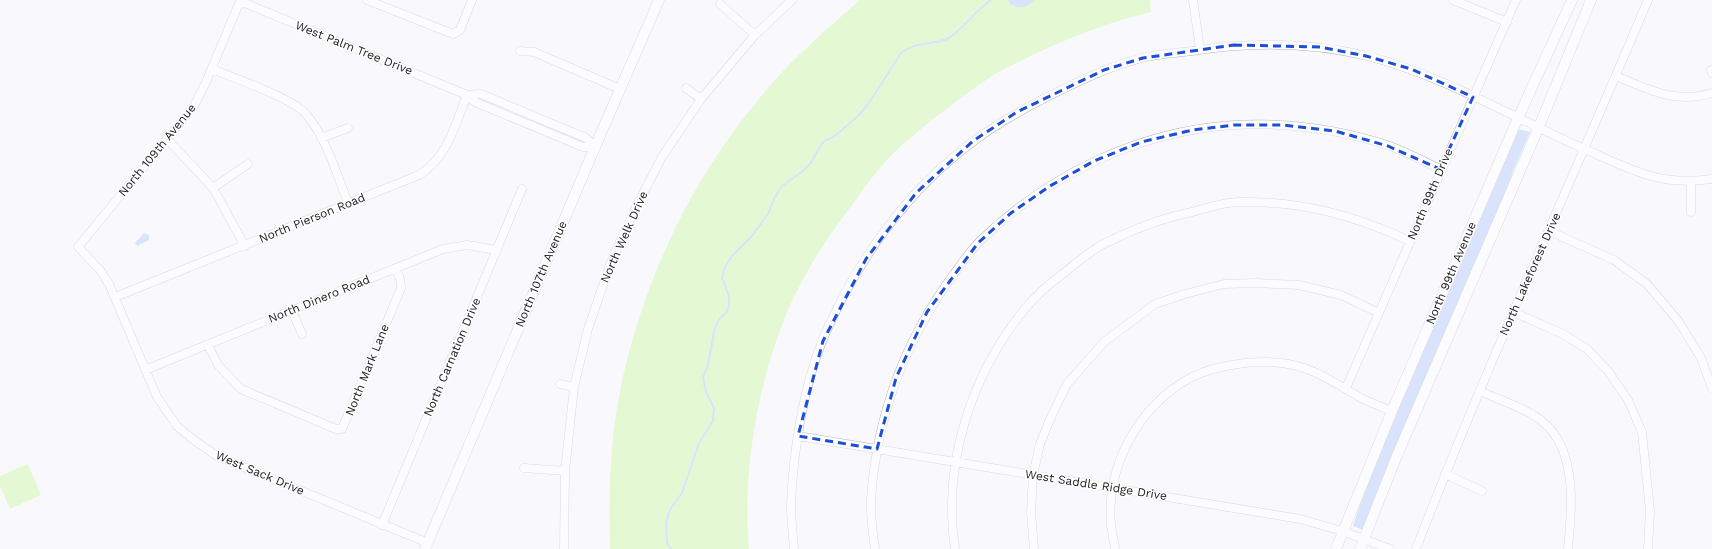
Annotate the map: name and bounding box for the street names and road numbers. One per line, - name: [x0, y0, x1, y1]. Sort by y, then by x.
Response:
- street label: West Palm Tree Drive: [293, 18, 415, 78]
- street label: North 109th Avenue: [115, 101, 199, 199]
- street label: North 99th Drive: [1404, 146, 1456, 242]
- street label: North Welk Drive: [597, 189, 651, 285]
- street label: North Pierson Road: [257, 190, 367, 246]
- street label: North Lakeforest Drive: [1497, 210, 1563, 338]
- street label: North 107th Avenue: [512, 219, 570, 329]
- street label: North 99th Avenue: [1423, 219, 1479, 327]
- street label: North Dinero Road: [266, 272, 372, 326]
- street label: North Carnation Drive: [421, 295, 483, 419]
- street label: North Mark Lane: [342, 322, 392, 418]
- street label: West Sack Drive: [214, 448, 307, 498]
- street label: West Saddle Ridge Drive: [1024, 467, 1168, 503]

